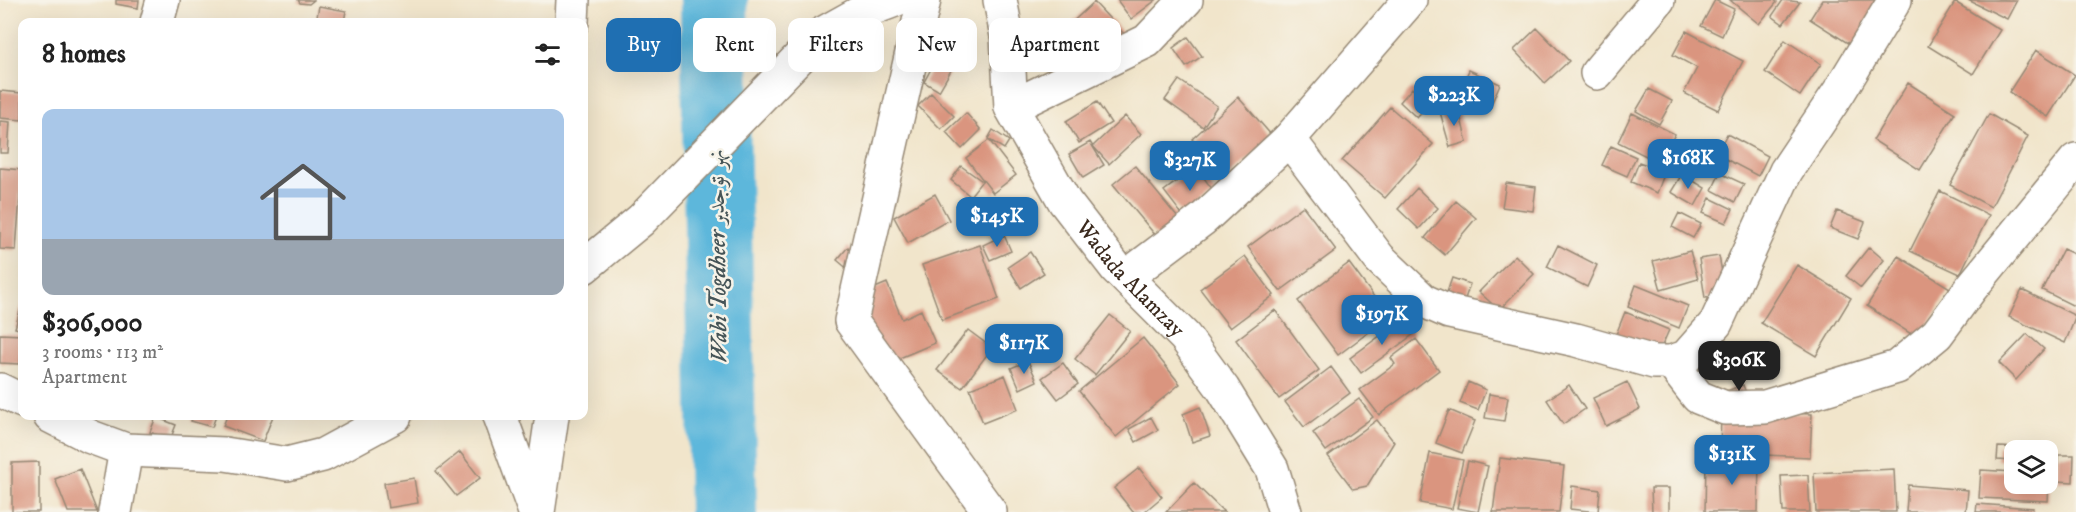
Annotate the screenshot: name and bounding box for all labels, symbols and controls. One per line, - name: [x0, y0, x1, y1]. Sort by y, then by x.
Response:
- chip: Buy: [606, 18, 681, 72]
- chip: Rent: [693, 18, 776, 72]
- chip: Filters: [788, 18, 884, 72]
- chip: New: [896, 18, 977, 72]
- chip: Apartment: [989, 18, 1121, 72]
- text: 8 homes: [42, 38, 126, 71]
- icon: filters: [531, 38, 564, 71]
- pin: $223K: [1412, 76, 1496, 127]
- text: $223K: [1428, 83, 1480, 108]
- pin: $168K: [1646, 139, 1730, 190]
- pin: $327K: [1148, 141, 1232, 192]
- text: $168K: [1662, 146, 1714, 171]
- icon: home: [249, 148, 357, 256]
- water label: Wabi Togdheer نهر توجدير: [701, 148, 735, 364]
- text: $327K: [1164, 148, 1216, 173]
- pin: $145K: [955, 197, 1039, 248]
- text: $145K: [970, 204, 1024, 229]
- street label: Wadada Alamzay: [1070, 214, 1191, 343]
- pin: $197K: [1340, 295, 1424, 346]
- text: $197K: [1356, 302, 1408, 327]
- text: $306,000: [42, 307, 142, 340]
- pin: $117K: [982, 324, 1066, 375]
- text: $117K: [999, 331, 1049, 356]
- text: 3 rooms · 113 m²: [42, 340, 163, 365]
- pin: $306K: [1697, 341, 1781, 392]
- text: $306K: [1712, 348, 1766, 373]
- text: Apartment: [42, 365, 127, 390]
- pin: $131K: [1690, 435, 1774, 486]
- map controls: [2004, 440, 2058, 494]
- button: layers: [2004, 440, 2058, 494]
- text: $131K: [1708, 442, 1756, 467]

